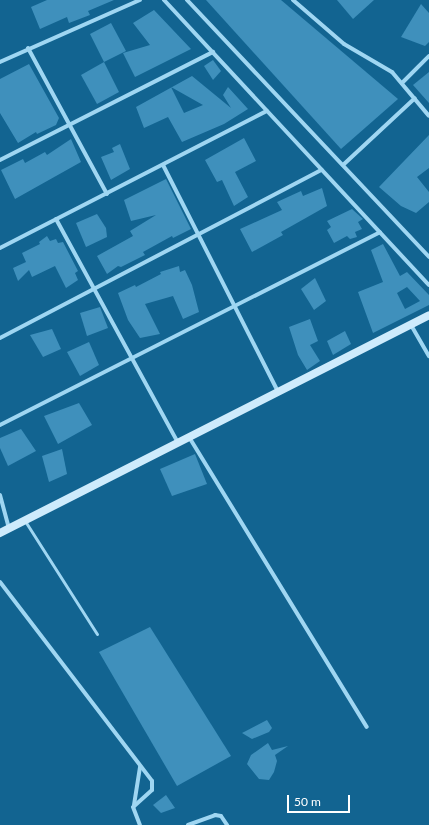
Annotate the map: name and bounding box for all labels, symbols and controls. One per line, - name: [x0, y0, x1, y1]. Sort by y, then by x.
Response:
- scale bar: [289, 787, 352, 813]
- text: 50 m: [294, 794, 321, 809]

